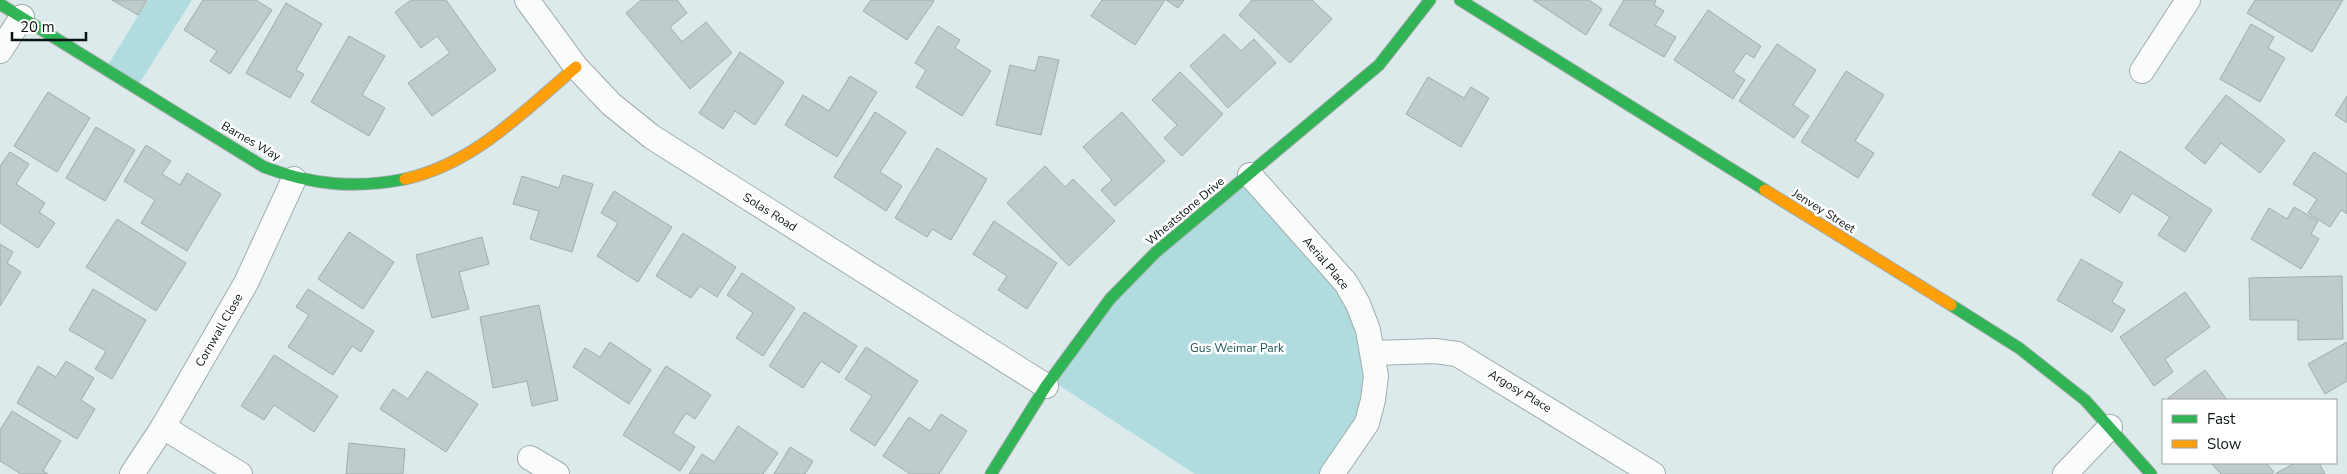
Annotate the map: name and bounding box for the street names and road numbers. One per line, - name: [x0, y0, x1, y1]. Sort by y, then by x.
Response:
- street label: Barnes Way: [218, 118, 284, 165]
- street label: Wheatstone Drive: [1142, 173, 1228, 249]
- street label: Jenvey Street: [1789, 185, 1859, 237]
- street label: Solas Road: [740, 189, 800, 235]
- street label: Aerial Place: [1299, 233, 1353, 293]
- street label: Cornwall Close: [191, 290, 247, 370]
- street label: Argosy Place: [1485, 366, 1555, 416]

